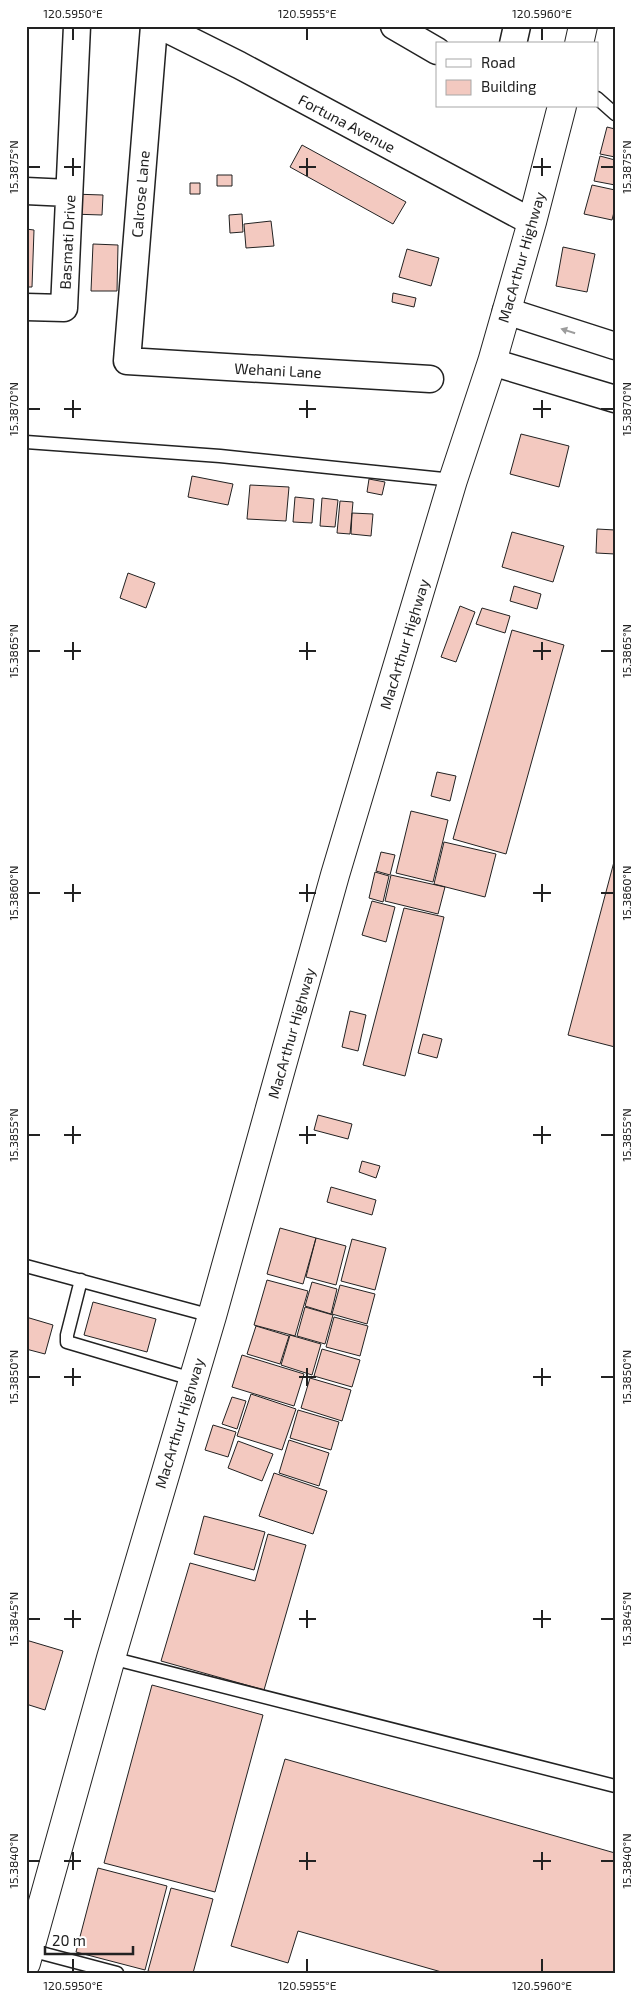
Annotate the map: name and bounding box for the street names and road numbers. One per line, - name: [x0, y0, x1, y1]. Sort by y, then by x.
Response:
- street label: Fortuna Avenue: [296, 90, 398, 156]
- street label: Calrose Lane: [127, 150, 153, 238]
- street label: MacArthur Highway: [494, 189, 548, 325]
- street label: Basmati Drive: [56, 194, 78, 290]
- street label: Wehani Lane: [234, 359, 322, 381]
- street label: MacArthur Highway: [376, 577, 432, 711]
- street label: MacArthur Highway: [264, 965, 318, 1101]
- street label: MacArthur Highway: [151, 1356, 207, 1490]

